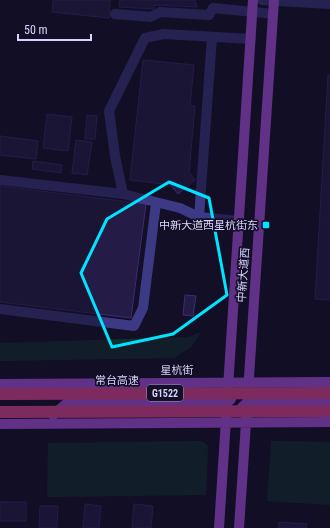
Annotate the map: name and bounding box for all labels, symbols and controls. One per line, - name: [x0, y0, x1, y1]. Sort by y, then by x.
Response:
- scale bar: [18, 16, 91, 42]
- text: 50 m: [24, 23, 48, 37]
- place label: 中新大道西星杭街东: [159, 219, 258, 232]
- marker: 中新大道西星杭街东: [261, 220, 271, 230]
- street label: 中新大道西: [235, 247, 252, 303]
- street label: 星杭街: [160, 364, 194, 377]
- street label: 常台高速: [95, 374, 139, 387]
- road number: G1522: [147, 385, 183, 401]

